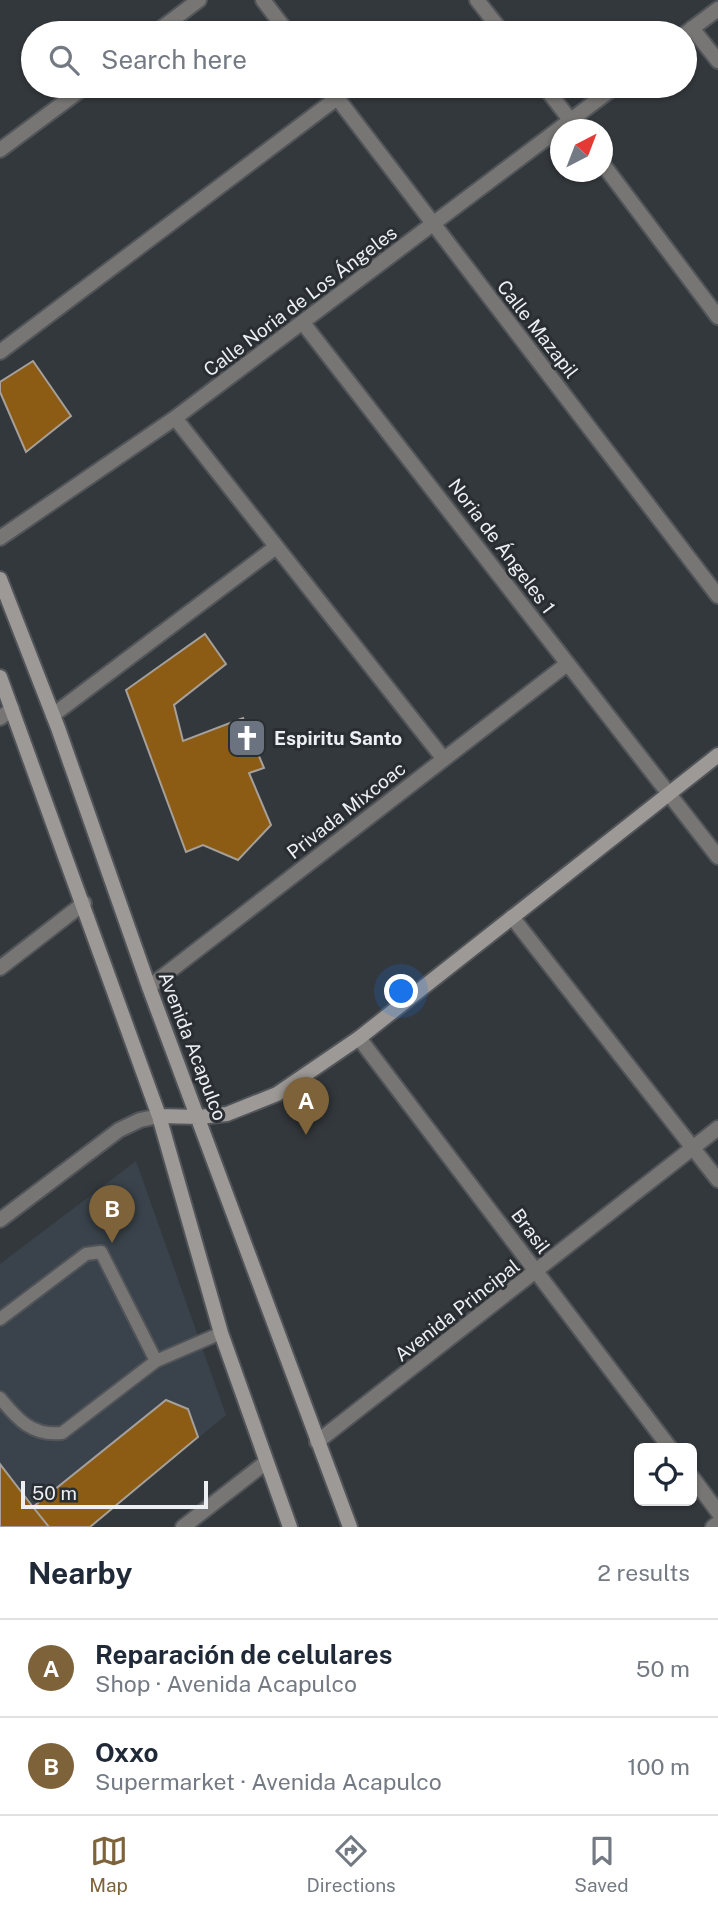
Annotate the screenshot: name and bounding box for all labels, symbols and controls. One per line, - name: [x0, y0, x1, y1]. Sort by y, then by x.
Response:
- search box: [21, 21, 697, 98]
- icon: search: [45, 41, 83, 79]
- text: Search here: [101, 44, 247, 75]
- north arrow: [550, 119, 613, 182]
- street label: Calle Noria de Los Ángeles: [199, 221, 401, 381]
- street label: Calle Mazapil: [493, 276, 583, 382]
- street label: Noria de Ángeles 1: [444, 474, 560, 618]
- church icon: Espiritu Santo: [226, 717, 268, 759]
- place label: Espiritu Santo: [274, 727, 402, 749]
- street label: Privada Mixcoac: [282, 757, 410, 863]
- street label: Avenida Acapulco: [155, 969, 231, 1123]
- your location: [384, 974, 418, 1008]
- pin: A: [283, 1077, 329, 1135]
- pin: B: [89, 1185, 135, 1243]
- street label: Brasil: [507, 1204, 555, 1258]
- street label: Avenida Principal: [390, 1254, 524, 1366]
- map controls: [634, 1443, 697, 1506]
- button: locate: [634, 1443, 697, 1506]
- scale bar: [21, 1478, 208, 1510]
- text: 50 m: [32, 1482, 77, 1504]
- text: Nearby: [28, 1555, 132, 1591]
- text: 2 results: [597, 1559, 690, 1586]
- text: Reparación de celulares: [95, 1639, 392, 1670]
- text: A: [43, 1655, 59, 1682]
- text: 50 m: [636, 1655, 690, 1682]
- text: Shop · Avenida Acapulco: [95, 1670, 357, 1697]
- text: Oxxo: [95, 1737, 159, 1768]
- text: B: [43, 1753, 59, 1780]
- text: 100 m: [627, 1753, 690, 1780]
- text: Supermarket · Avenida Acapulco: [95, 1768, 442, 1795]
- tab: Map: [89, 1832, 128, 1896]
- tab: Directions: [306, 1832, 396, 1896]
- tab: Saved: [574, 1832, 629, 1896]

